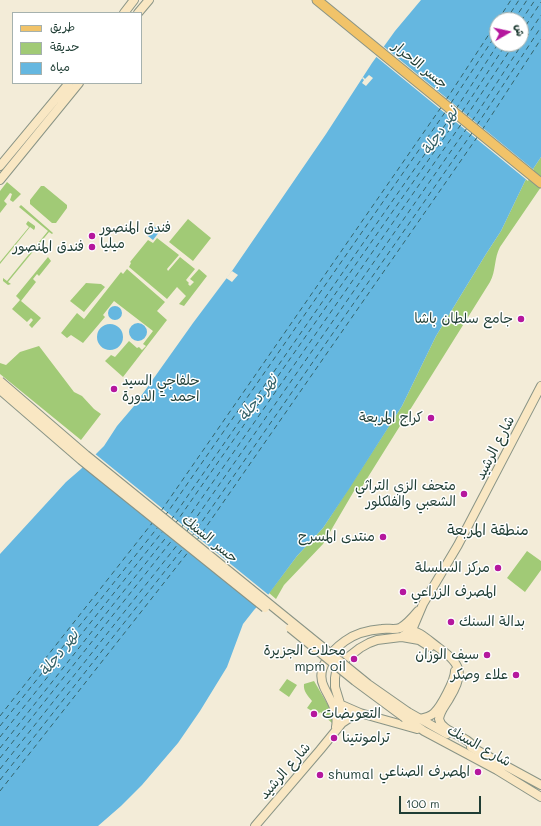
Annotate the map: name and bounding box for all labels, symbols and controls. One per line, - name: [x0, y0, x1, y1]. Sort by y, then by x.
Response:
- legend: [12, 12, 142, 84]
- north arrow: [489, 12, 529, 52]
- text: طريق: [50, 18, 75, 34]
- text: ش: [512, 23, 529, 37]
- text: حديقة: [50, 38, 79, 54]
- street label: جسر الاحرار: [389, 38, 451, 92]
- text: مياه: [50, 58, 70, 74]
- water label: نهر دجلة: [418, 104, 462, 158]
- place label: فندق المنصور ميليا: [100, 220, 171, 252]
- marker: فندق المنصور ميليا: [87, 231, 97, 241]
- place label: فندق المنصور: [13, 239, 84, 255]
- marker: فندق المنصور: [87, 242, 97, 252]
- place label: جامع سلطان باشا: [414, 311, 513, 327]
- marker: جامع سلطان باشا: [516, 314, 526, 324]
- water label: نهر دجلة: [234, 371, 282, 425]
- place label: حلفاجي السيد احمد - الدورة: [122, 373, 200, 406]
- marker: حلفاجي السيد احمد - الدورة: [109, 384, 119, 394]
- place label: كراج المربعة: [359, 410, 423, 426]
- marker: كراج المربعة: [426, 413, 436, 423]
- street label: شارع الرشيد: [472, 413, 518, 483]
- place label: متحف الزي التراثي الشعبي والفلكلور: [355, 478, 456, 510]
- marker: متحف الزي التراثي الشعبي والفلكلور: [459, 489, 469, 499]
- street label: جسر السنك: [179, 511, 241, 567]
- district label: منطقة المربعة: [447, 521, 529, 539]
- place label: منتدى المسرح: [298, 529, 375, 545]
- marker: منتدى المسرح: [378, 532, 388, 542]
- place label: مركز السلسلة: [415, 560, 490, 576]
- marker: مركز السلسلة: [493, 563, 503, 573]
- place label: المصرف الزراعي: [411, 584, 496, 600]
- marker: المصرف الزراعي: [398, 587, 408, 597]
- place label: بدالة السنك: [459, 614, 525, 630]
- marker: بدالة السنك: [446, 617, 456, 627]
- water label: نهر دجلة: [35, 626, 83, 680]
- place label: محلات الجزيرة mpm oil: [264, 643, 346, 676]
- place label: سيف الوزان: [415, 647, 479, 663]
- marker: سيف الوزان: [482, 650, 492, 660]
- marker: محلات الجزيرة mpm oil: [349, 654, 359, 664]
- place label: علاء وصكر: [451, 667, 508, 683]
- marker: علاء وصكر: [511, 670, 521, 680]
- place label: التعويضات: [322, 706, 381, 722]
- marker: التعويضات: [309, 709, 319, 719]
- street label: شارع السنك: [444, 722, 514, 770]
- place label: ترامونتينا: [342, 730, 390, 746]
- marker: ترامونتينا: [329, 733, 339, 743]
- street label: شارع الرشيد: [256, 739, 314, 803]
- place label: المصرف الصناعي: [379, 764, 470, 780]
- place label: shumal: [328, 767, 374, 783]
- marker: المصرف الصناعي: [473, 767, 483, 777]
- marker: shumal: [315, 770, 325, 780]
- scale bar: [401, 788, 483, 814]
- text: 100 m: [406, 795, 440, 811]

